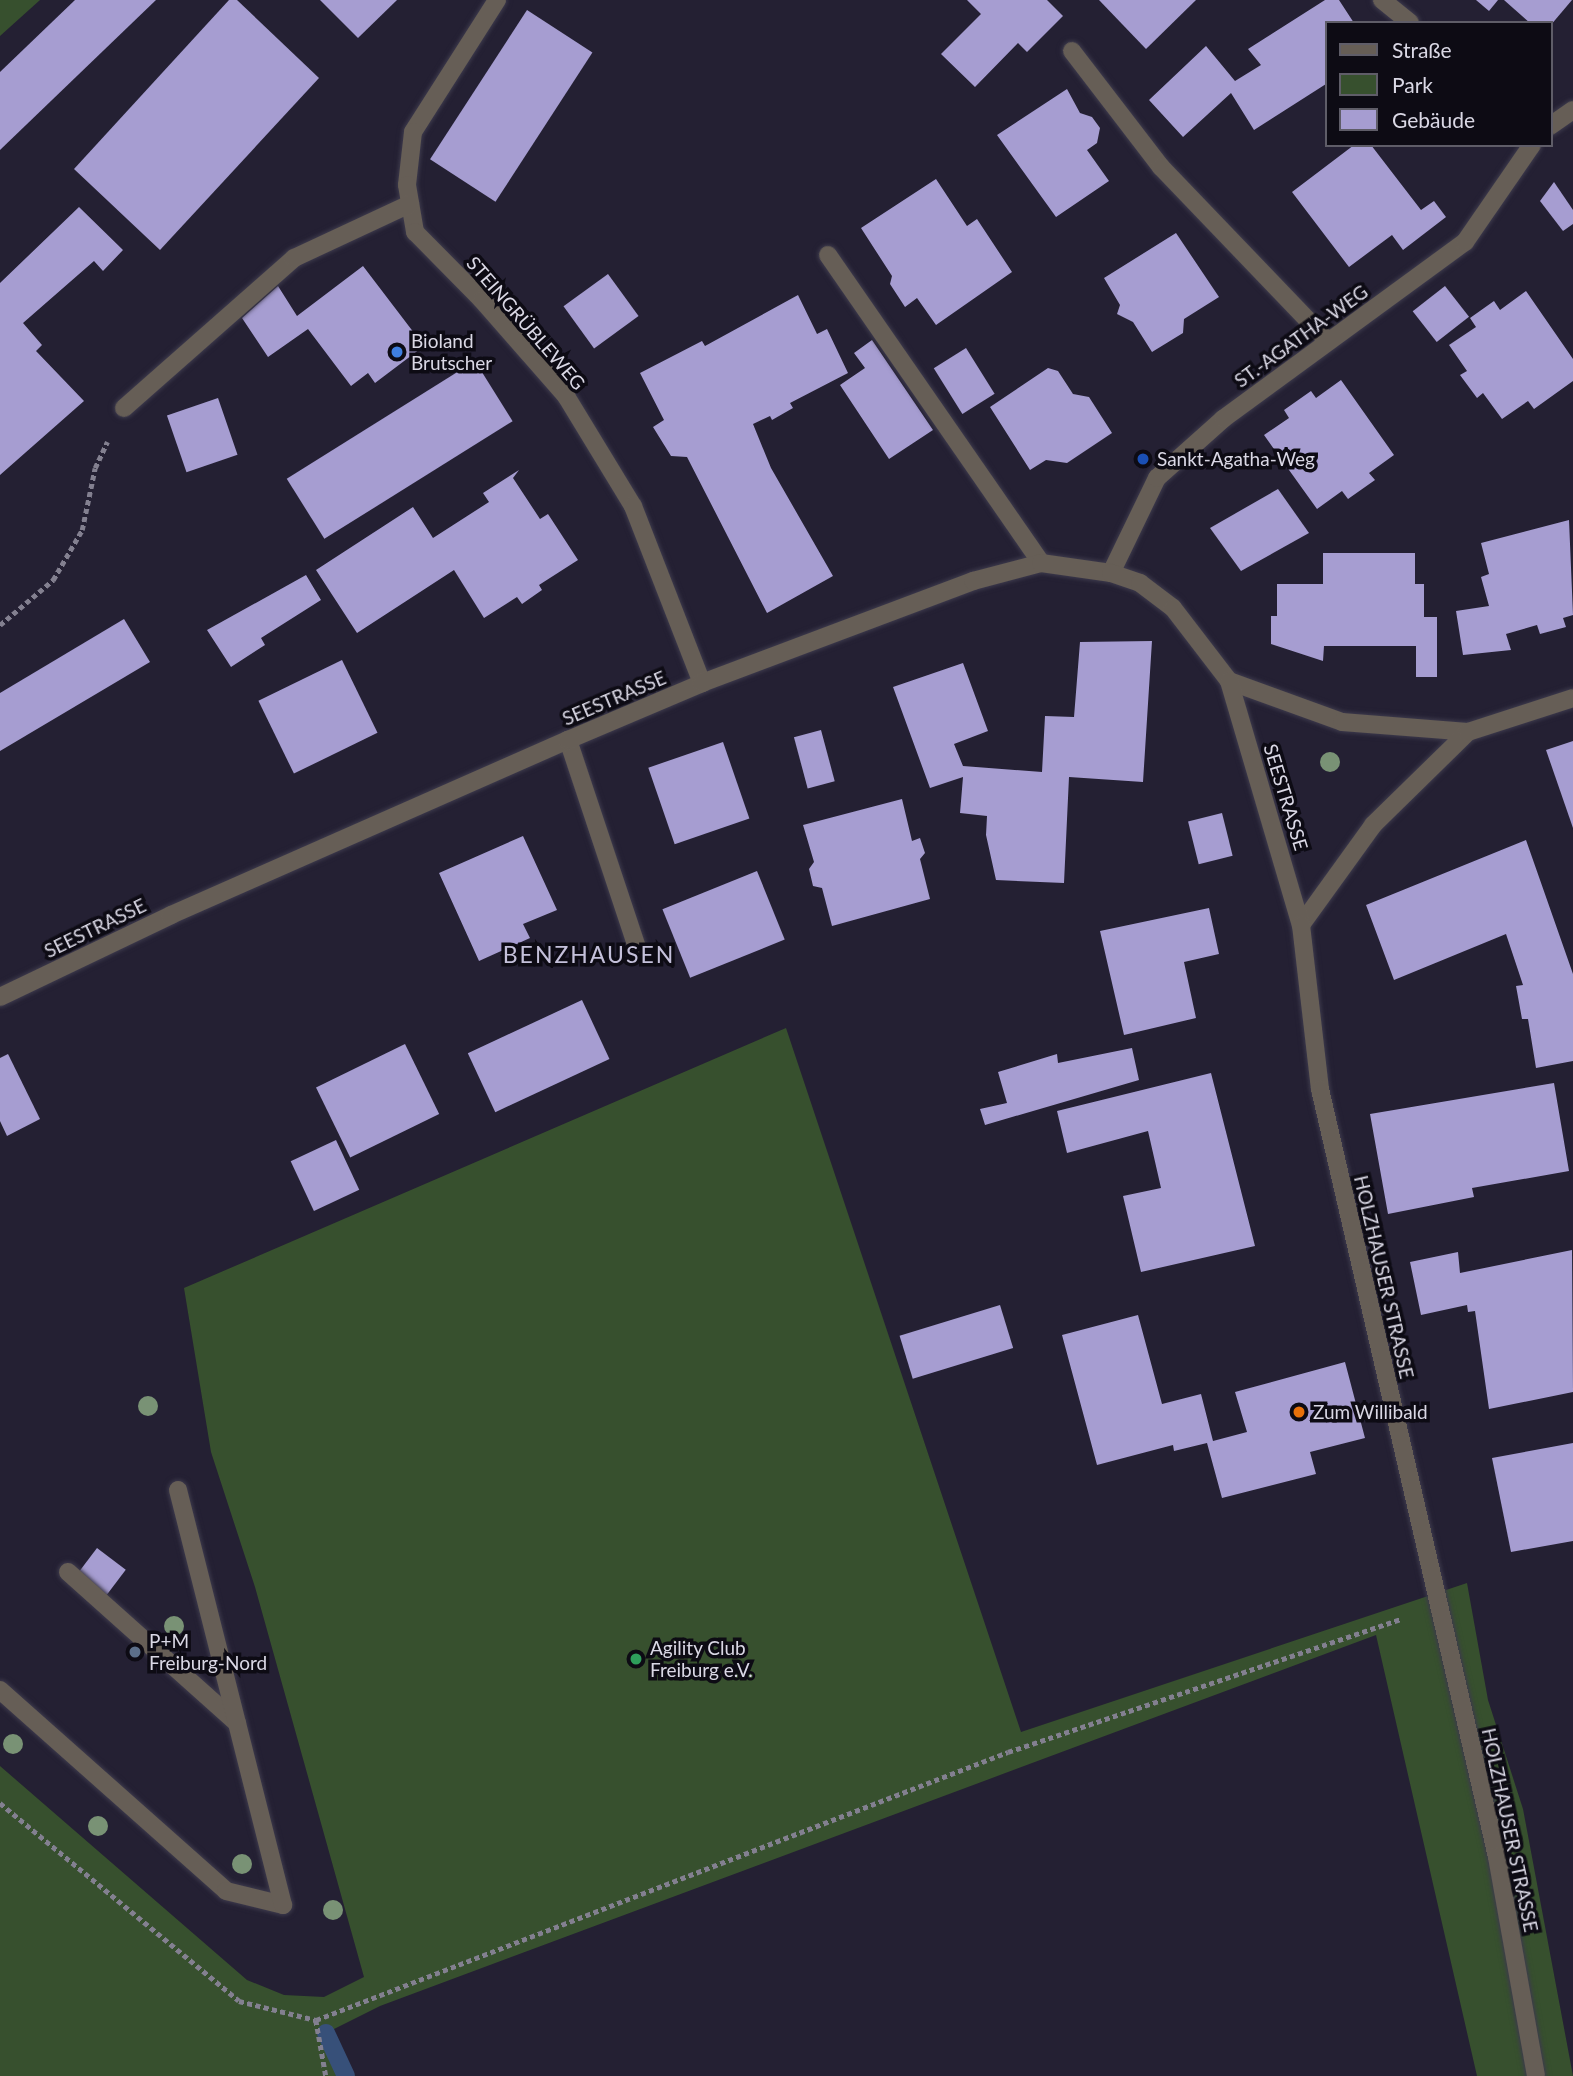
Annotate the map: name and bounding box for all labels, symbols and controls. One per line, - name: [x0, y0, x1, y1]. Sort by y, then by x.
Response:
- legend: [1324, 21, 1552, 147]
- text: Straße: [1392, 37, 1452, 62]
- text: Park: [1392, 72, 1433, 97]
- text: Gebäude: [1392, 107, 1475, 132]
- street label: STEINGRÜBLEWEG: [462, 252, 590, 394]
- street label: ST.-AGATHA-WEG: [1230, 280, 1372, 392]
- place label: Bioland Brutscher: [411, 330, 492, 374]
- marker: Bioland Brutscher: [389, 344, 405, 360]
- place label: Sankt-Agatha-Weg: [1157, 448, 1315, 470]
- marker: Sankt-Agatha-Weg: [1135, 451, 1151, 467]
- street label: SEESTRASSE: [559, 666, 669, 730]
- street label: SEESTRASSE: [1259, 741, 1313, 853]
- street label: SEESTRASSE: [41, 894, 149, 962]
- district label: BENZHAUSEN: [504, 940, 674, 968]
- street label: HOLZHAUSER STRASSE: [1350, 1173, 1418, 1381]
- place label: Zum Willibald: [1313, 1401, 1428, 1423]
- marker: Zum Willibald: [1291, 1404, 1307, 1420]
- place label: P+M Freiburg-Nord: [149, 1630, 267, 1674]
- place label: Agility Club Freiburg e.V.: [650, 1637, 753, 1681]
- marker: P+M Freiburg-Nord: [127, 1644, 143, 1660]
- marker: Agility Club Freiburg e.V.: [628, 1651, 644, 1667]
- street label: HOLZHAUSER STRASSE: [1477, 1726, 1543, 1934]

